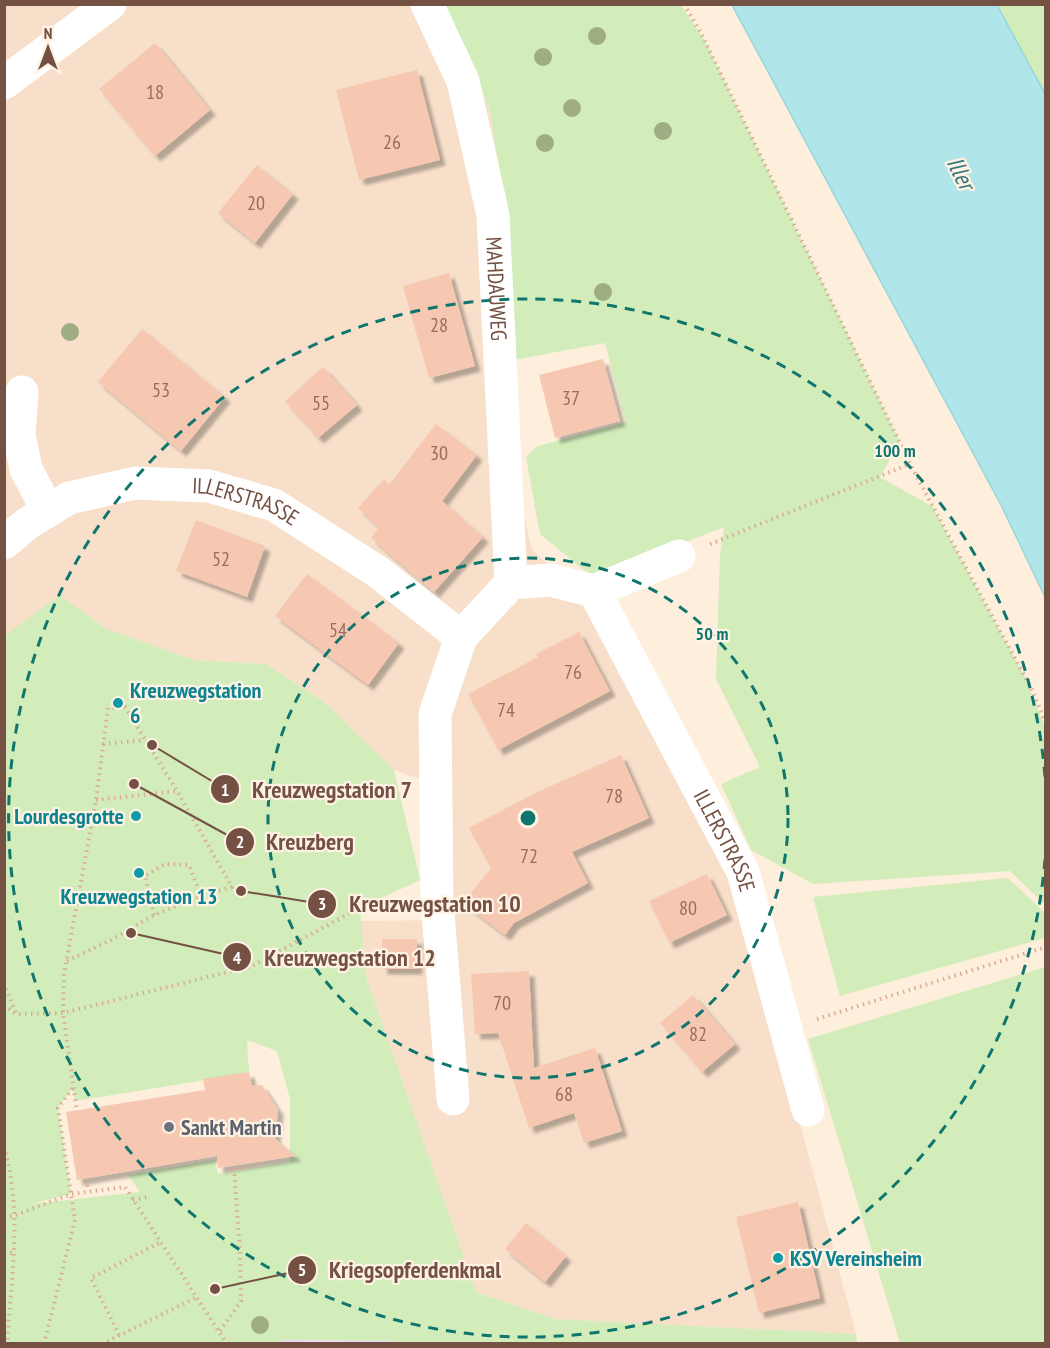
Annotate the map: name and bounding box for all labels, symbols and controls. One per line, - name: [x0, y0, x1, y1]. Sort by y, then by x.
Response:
- north arrow: [18, 18, 78, 78]
- text: N: [44, 23, 52, 43]
- house number: 18: [146, 79, 164, 105]
- house number: 26: [383, 129, 401, 155]
- water label: Iller: [940, 151, 984, 198]
- house number: 20: [247, 190, 265, 216]
- street label: MAHDAUWEG: [480, 236, 513, 341]
- house number: 28: [430, 312, 448, 338]
- house number: 53: [152, 377, 170, 403]
- house number: 37: [562, 385, 580, 411]
- house number: 55: [312, 390, 330, 416]
- text: 100 m: [874, 439, 916, 462]
- house number: 30: [430, 440, 448, 466]
- street label: ILLERSTRASSE: [192, 471, 304, 531]
- house number: 52: [212, 546, 230, 572]
- house number: 54: [329, 617, 347, 643]
- text: 50 m: [696, 622, 728, 645]
- house number: 76: [564, 659, 582, 685]
- place label: Kreuzwegstation 6: [130, 676, 262, 729]
- marker: Kreuzwegstation 6: [111, 696, 125, 710]
- house number: 74: [497, 697, 515, 723]
- callout: Kreuzwegstation 7: [210, 768, 424, 810]
- text: Kreuzwegstation 7: [252, 774, 412, 805]
- text: 1: [221, 778, 229, 801]
- house number: 78: [605, 783, 623, 809]
- street label: ILLERSTRASSE: [688, 784, 762, 895]
- place label: Lourdesgrotte: [14, 802, 124, 830]
- centre of rings: [518, 808, 538, 828]
- marker: Lourdesgrotte: [129, 809, 143, 823]
- callout: Kreuzberg: [225, 821, 366, 863]
- text: Kreuzberg: [266, 826, 354, 857]
- text: 2: [236, 830, 244, 853]
- house number: 72: [520, 843, 538, 869]
- marker: Kreuzwegstation 13: [132, 866, 146, 880]
- place label: Kreuzwegstation 13: [60, 882, 218, 910]
- callout: Kreuzwegstation 10: [307, 883, 533, 925]
- text: Kreuzwegstation 10: [349, 888, 521, 919]
- text: 3: [318, 892, 326, 915]
- house number: 80: [679, 895, 697, 921]
- callout: Kreuzwegstation 12: [222, 936, 448, 978]
- text: Kreuzwegstation 12: [264, 942, 436, 973]
- text: 4: [233, 946, 242, 969]
- house number: 70: [493, 990, 511, 1016]
- house number: 82: [689, 1021, 707, 1047]
- house number: 68: [555, 1081, 573, 1107]
- place label: Sankt Martin: [181, 1113, 282, 1141]
- marker: Sankt Martin: [162, 1120, 176, 1134]
- place label: KSV Vereinsheim: [790, 1244, 922, 1272]
- callout: Kriegsopferdenkmal: [287, 1249, 513, 1291]
- marker: KSV Vereinsheim: [771, 1251, 785, 1265]
- text: Kriegsopferdenkmal: [329, 1254, 501, 1285]
- text: 5: [298, 1258, 306, 1281]

